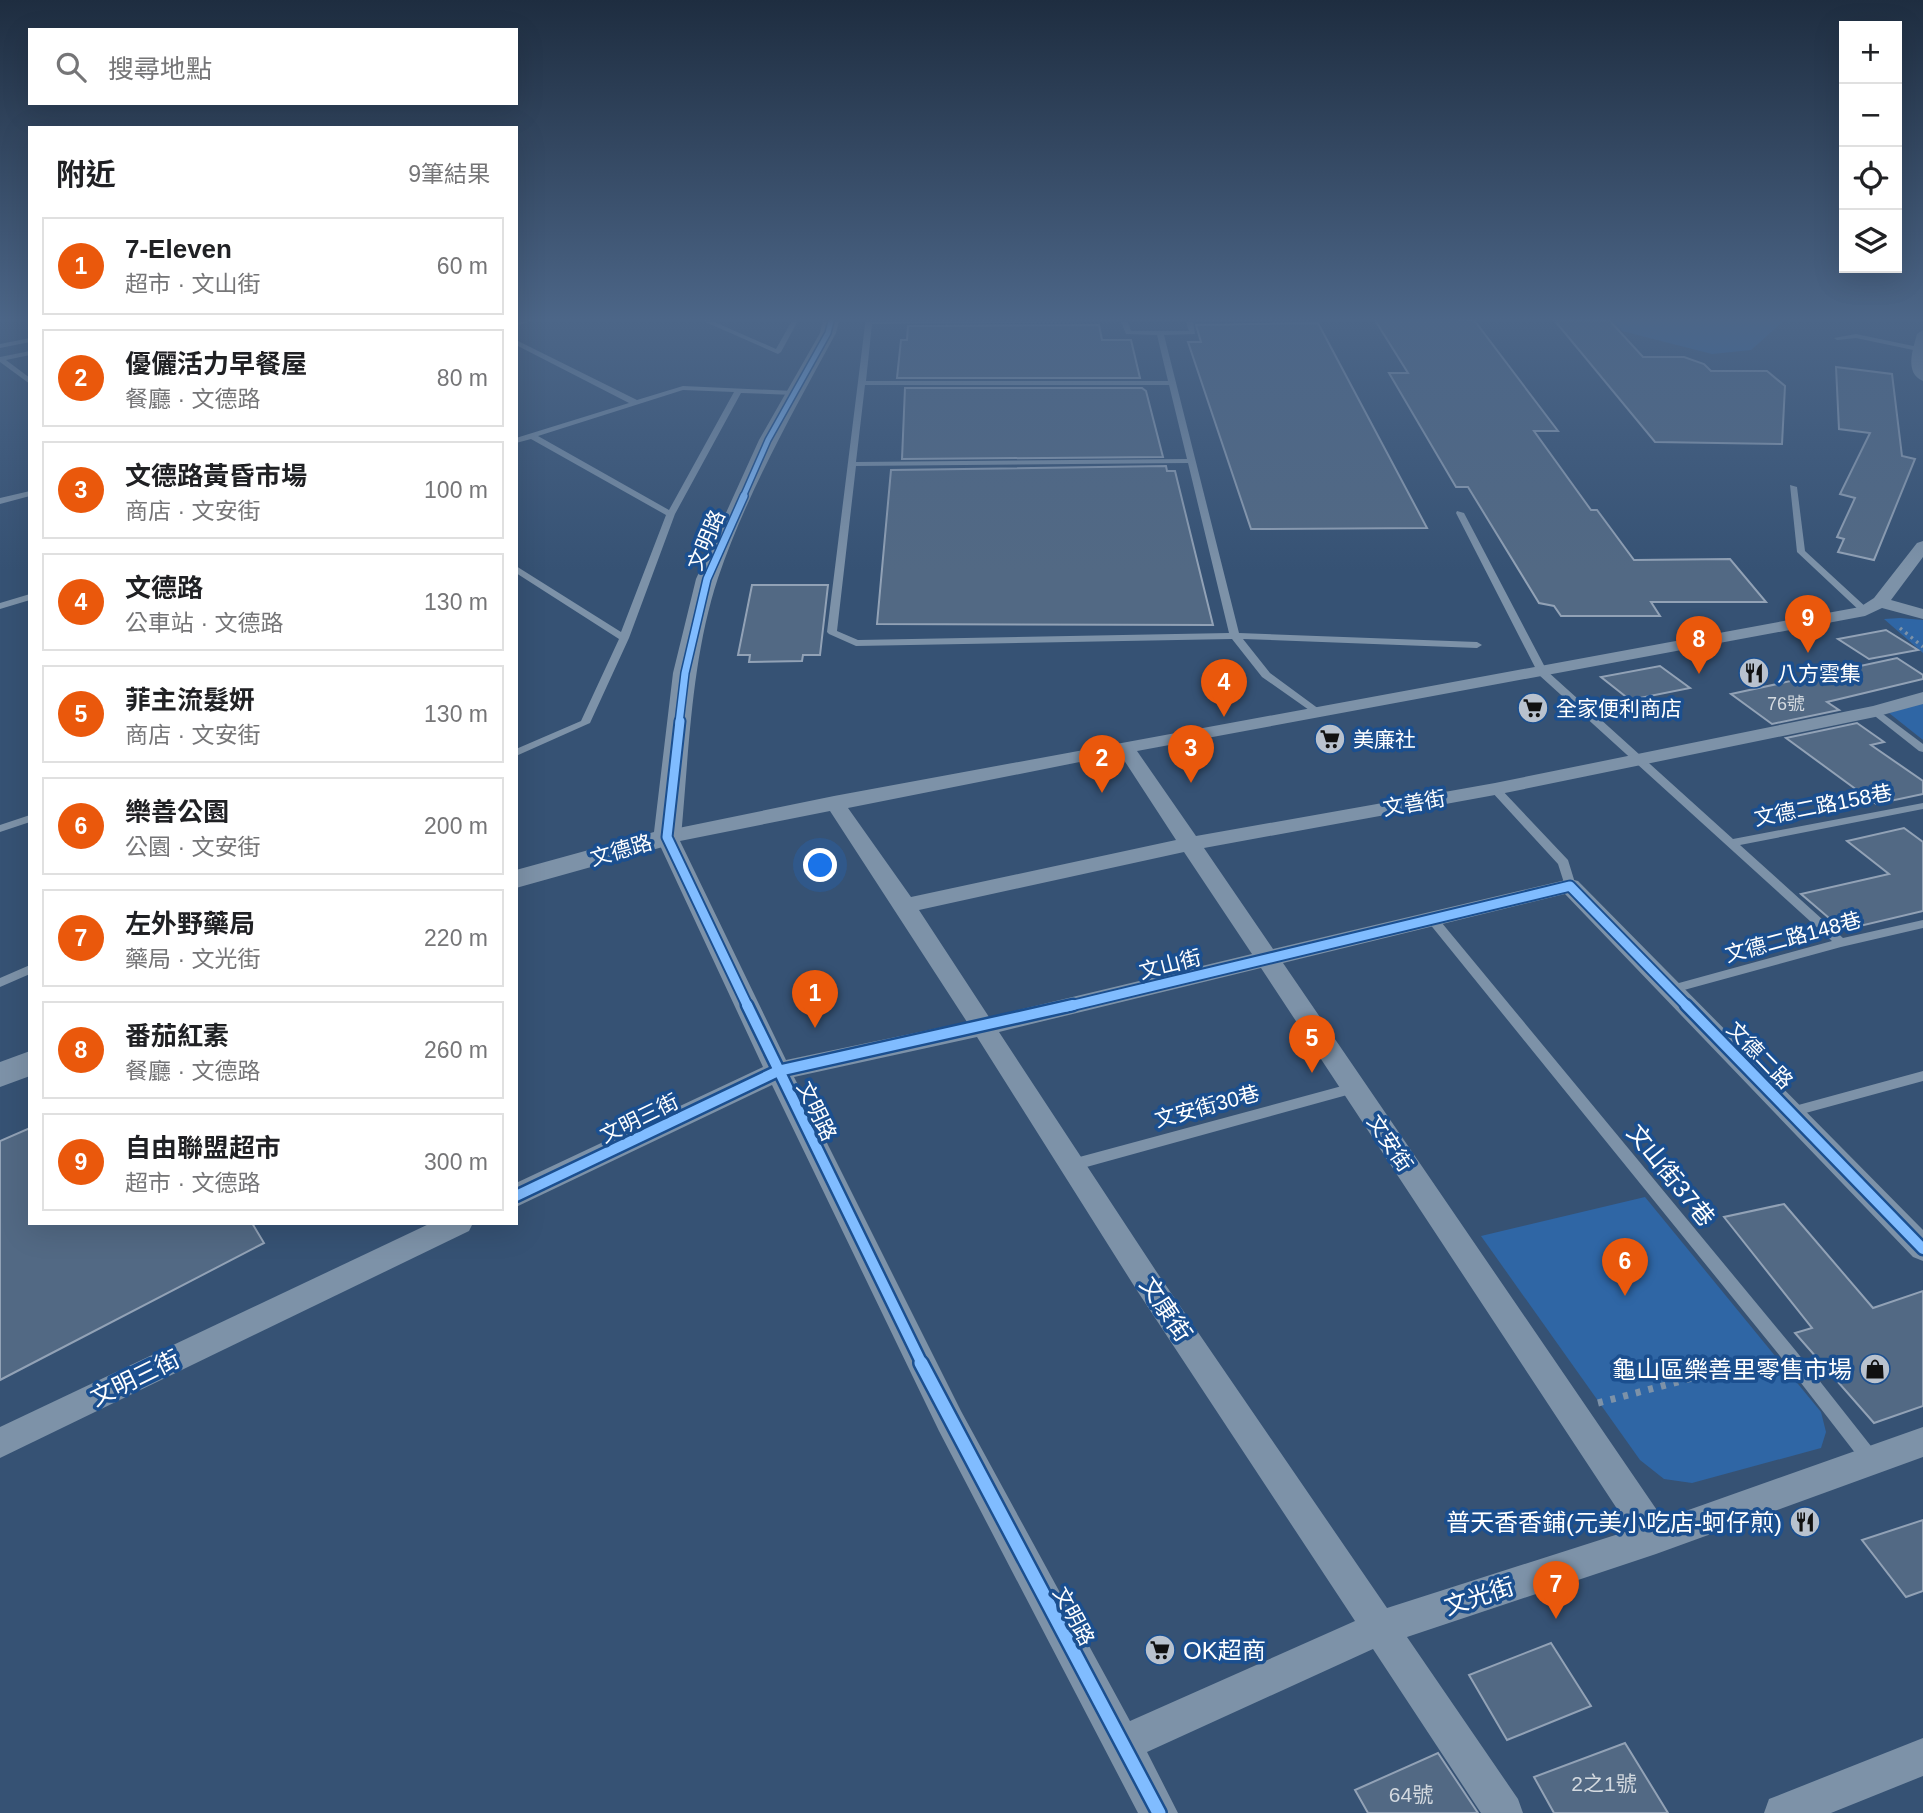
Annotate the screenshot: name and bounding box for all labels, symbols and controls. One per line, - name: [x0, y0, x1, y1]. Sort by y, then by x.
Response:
- map controls: [1839, 21, 1902, 273]
- button: +: [1839, 21, 1902, 84]
- search box: [28, 28, 518, 105]
- icon: search: [52, 48, 90, 86]
- text: 搜尋地點: [108, 54, 212, 84]
- button: −: [1839, 84, 1902, 147]
- button: locate: [1839, 147, 1902, 210]
- text: 附近: [56, 158, 116, 191]
- text: 9筆結果: [408, 161, 490, 187]
- button: layers: [1839, 210, 1902, 273]
- text: 7-Eleven: [125, 234, 232, 264]
- text: 1: [75, 253, 87, 279]
- text: 60 m: [437, 253, 488, 279]
- text: 超市 · 文山街: [125, 271, 260, 297]
- text: 優儷活力早餐屋: [125, 349, 307, 379]
- text: 2: [75, 365, 87, 391]
- text: 80 m: [437, 365, 488, 391]
- text: 餐廳 · 文德路: [125, 386, 260, 412]
- text: 文德路黃昏市場: [125, 461, 307, 491]
- text: 3: [75, 477, 87, 503]
- text: 100 m: [424, 477, 488, 503]
- text: 商店 · 文安街: [125, 498, 260, 524]
- street label: 文明路: [683, 507, 729, 573]
- text: 文德路: [125, 573, 203, 603]
- text: 4: [75, 589, 87, 615]
- text: 130 m: [424, 589, 488, 615]
- pin: 9: [1785, 595, 1831, 653]
- text: 公車站 · 文德路: [125, 610, 283, 636]
- pin: 8: [1676, 616, 1722, 674]
- restaurant icon: 八方雲集: [1737, 656, 1771, 690]
- pin: 4: [1201, 659, 1247, 717]
- place label: 八方雲集: [1777, 662, 1861, 685]
- text: 菲主流髮妍: [125, 685, 255, 715]
- supermarket icon: 全家便利商店: [1516, 691, 1550, 725]
- house number: 76號: [1767, 694, 1805, 714]
- place label: 全家便利商店: [1556, 697, 1682, 720]
- text: 5: [75, 701, 87, 727]
- text: 130 m: [424, 701, 488, 727]
- text: 商店 · 文安街: [125, 722, 260, 748]
- supermarket icon: 美廉社: [1313, 722, 1347, 756]
- pin: 3: [1168, 725, 1214, 783]
- place label: 美廉社: [1353, 728, 1416, 751]
- pin: 2: [1079, 735, 1125, 793]
- street label: 文德二路158巷: [1752, 780, 1894, 830]
- street label: 文善街: [1381, 786, 1447, 820]
- text: 樂善公園: [125, 797, 229, 827]
- text: 6: [75, 813, 87, 839]
- text: 200 m: [424, 813, 488, 839]
- street label: 文德路: [588, 830, 654, 870]
- text: 公園 · 文安街: [125, 834, 260, 860]
- your location: [803, 848, 837, 882]
- street label: 文德二路148巷: [1722, 908, 1864, 966]
- text: 左外野藥局: [125, 909, 255, 939]
- text: 7: [75, 925, 87, 951]
- text: 220 m: [424, 925, 488, 951]
- street label: 文山街: [1137, 945, 1203, 983]
- text: 藥局 · 文光街: [125, 946, 260, 972]
- pin: 1: [792, 970, 838, 1028]
- pin: 5: [1289, 1015, 1335, 1073]
- street label: 文德二路: [1723, 1017, 1797, 1093]
- text: 番茄紅素: [125, 1021, 229, 1051]
- text: 8: [75, 1037, 87, 1063]
- text: 260 m: [424, 1037, 488, 1063]
- text: 餐廳 · 文德路: [125, 1058, 260, 1084]
- street label: 文明路: [793, 1078, 841, 1144]
- street label: 文安街30巷: [1152, 1081, 1262, 1131]
- street label: 文明三街: [596, 1089, 682, 1147]
- street label: 文安街: [1363, 1110, 1417, 1176]
- street label: 文山街37巷: [1622, 1119, 1720, 1231]
- text: 自由聯盟超市: [125, 1133, 281, 1163]
- text: 9: [75, 1149, 87, 1175]
- text: 300 m: [424, 1149, 488, 1175]
- text: 超市 · 文德路: [125, 1170, 260, 1196]
- pin: 6: [1602, 1238, 1648, 1296]
- street label: 文康街: [1135, 1272, 1197, 1346]
- street label: 文明三街: [86, 1345, 184, 1411]
- shop icon: 龜山區樂善里零售市場: [1858, 1352, 1892, 1386]
- place label: 龜山區樂善里零售市場: [1612, 1356, 1852, 1383]
- restaurant icon: 普天香香鋪(元美小吃店-蚵仔煎): [1788, 1505, 1822, 1539]
- place label: 普天香香鋪(元美小吃店-蚵仔煎): [1446, 1509, 1782, 1536]
- pin: 7: [1533, 1561, 1579, 1619]
- street label: 文光街: [1441, 1572, 1517, 1620]
- street label: 文明路: [1049, 1583, 1099, 1649]
- supermarket icon: OK超商: [1143, 1633, 1177, 1667]
- place label: OK超商: [1183, 1637, 1266, 1664]
- house number: 2之1號: [1571, 1772, 1637, 1795]
- house number: 64號: [1389, 1783, 1433, 1806]

